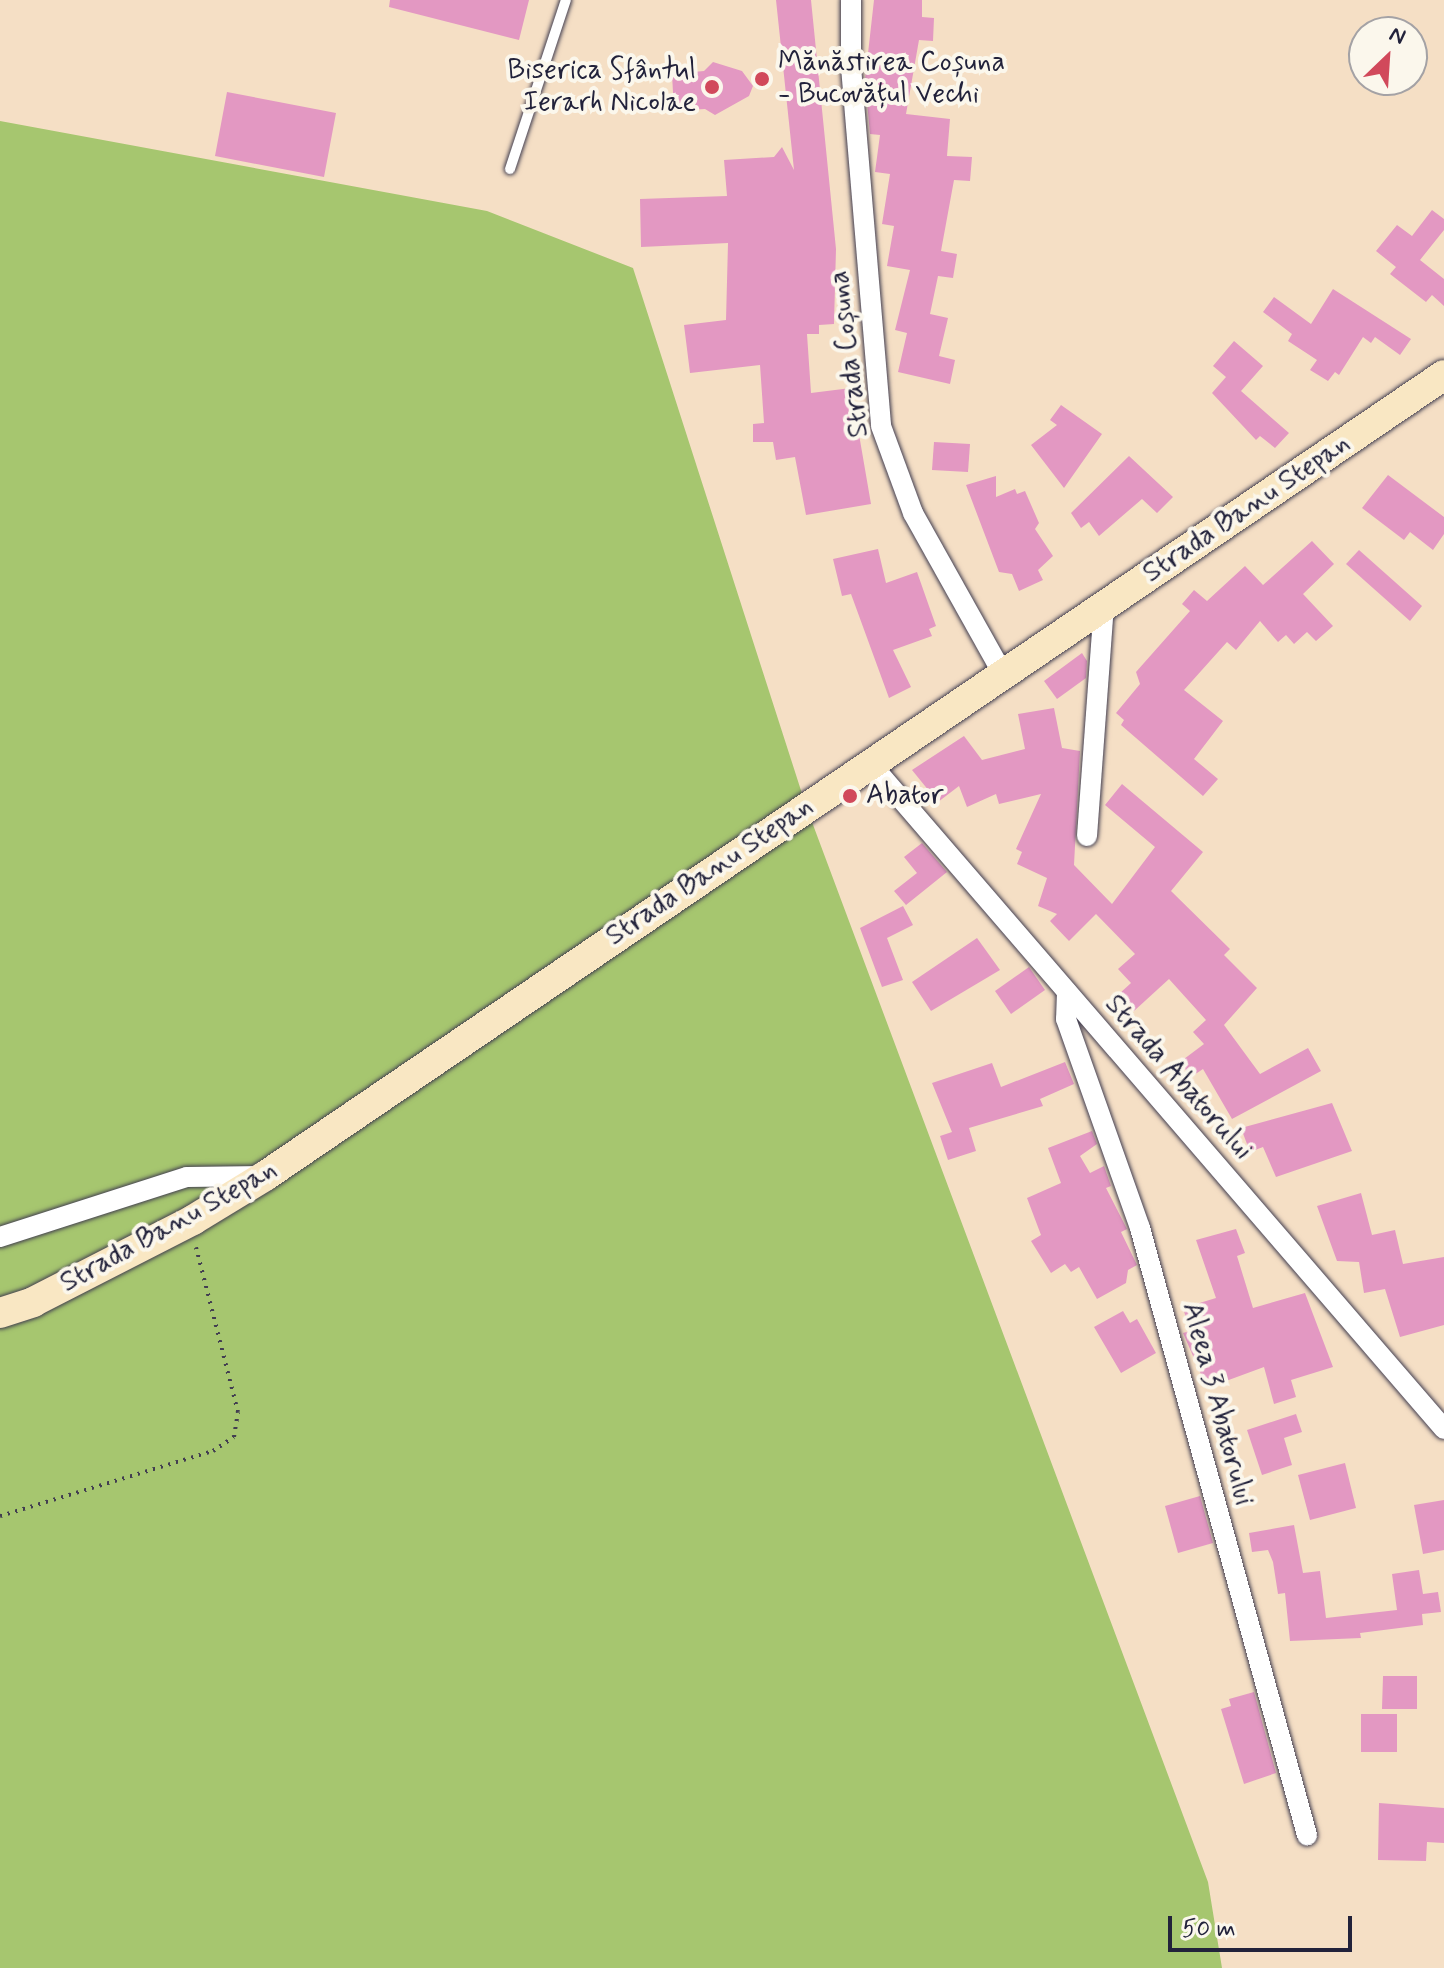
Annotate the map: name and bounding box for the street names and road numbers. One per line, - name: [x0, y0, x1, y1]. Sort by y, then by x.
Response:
- street label: Strada Coșuna: [823, 266, 877, 442]
- street label: Strada Banu Stepan: [1142, 431, 1352, 587]
- street label: Strada Banu Stepan: [605, 794, 815, 950]
- street label: Strada Abatorului: [1099, 991, 1257, 1165]
- street label: Strada Banu Stepan: [60, 1157, 278, 1297]
- street label: Aleea 3 Abatorului: [1174, 1299, 1260, 1509]

